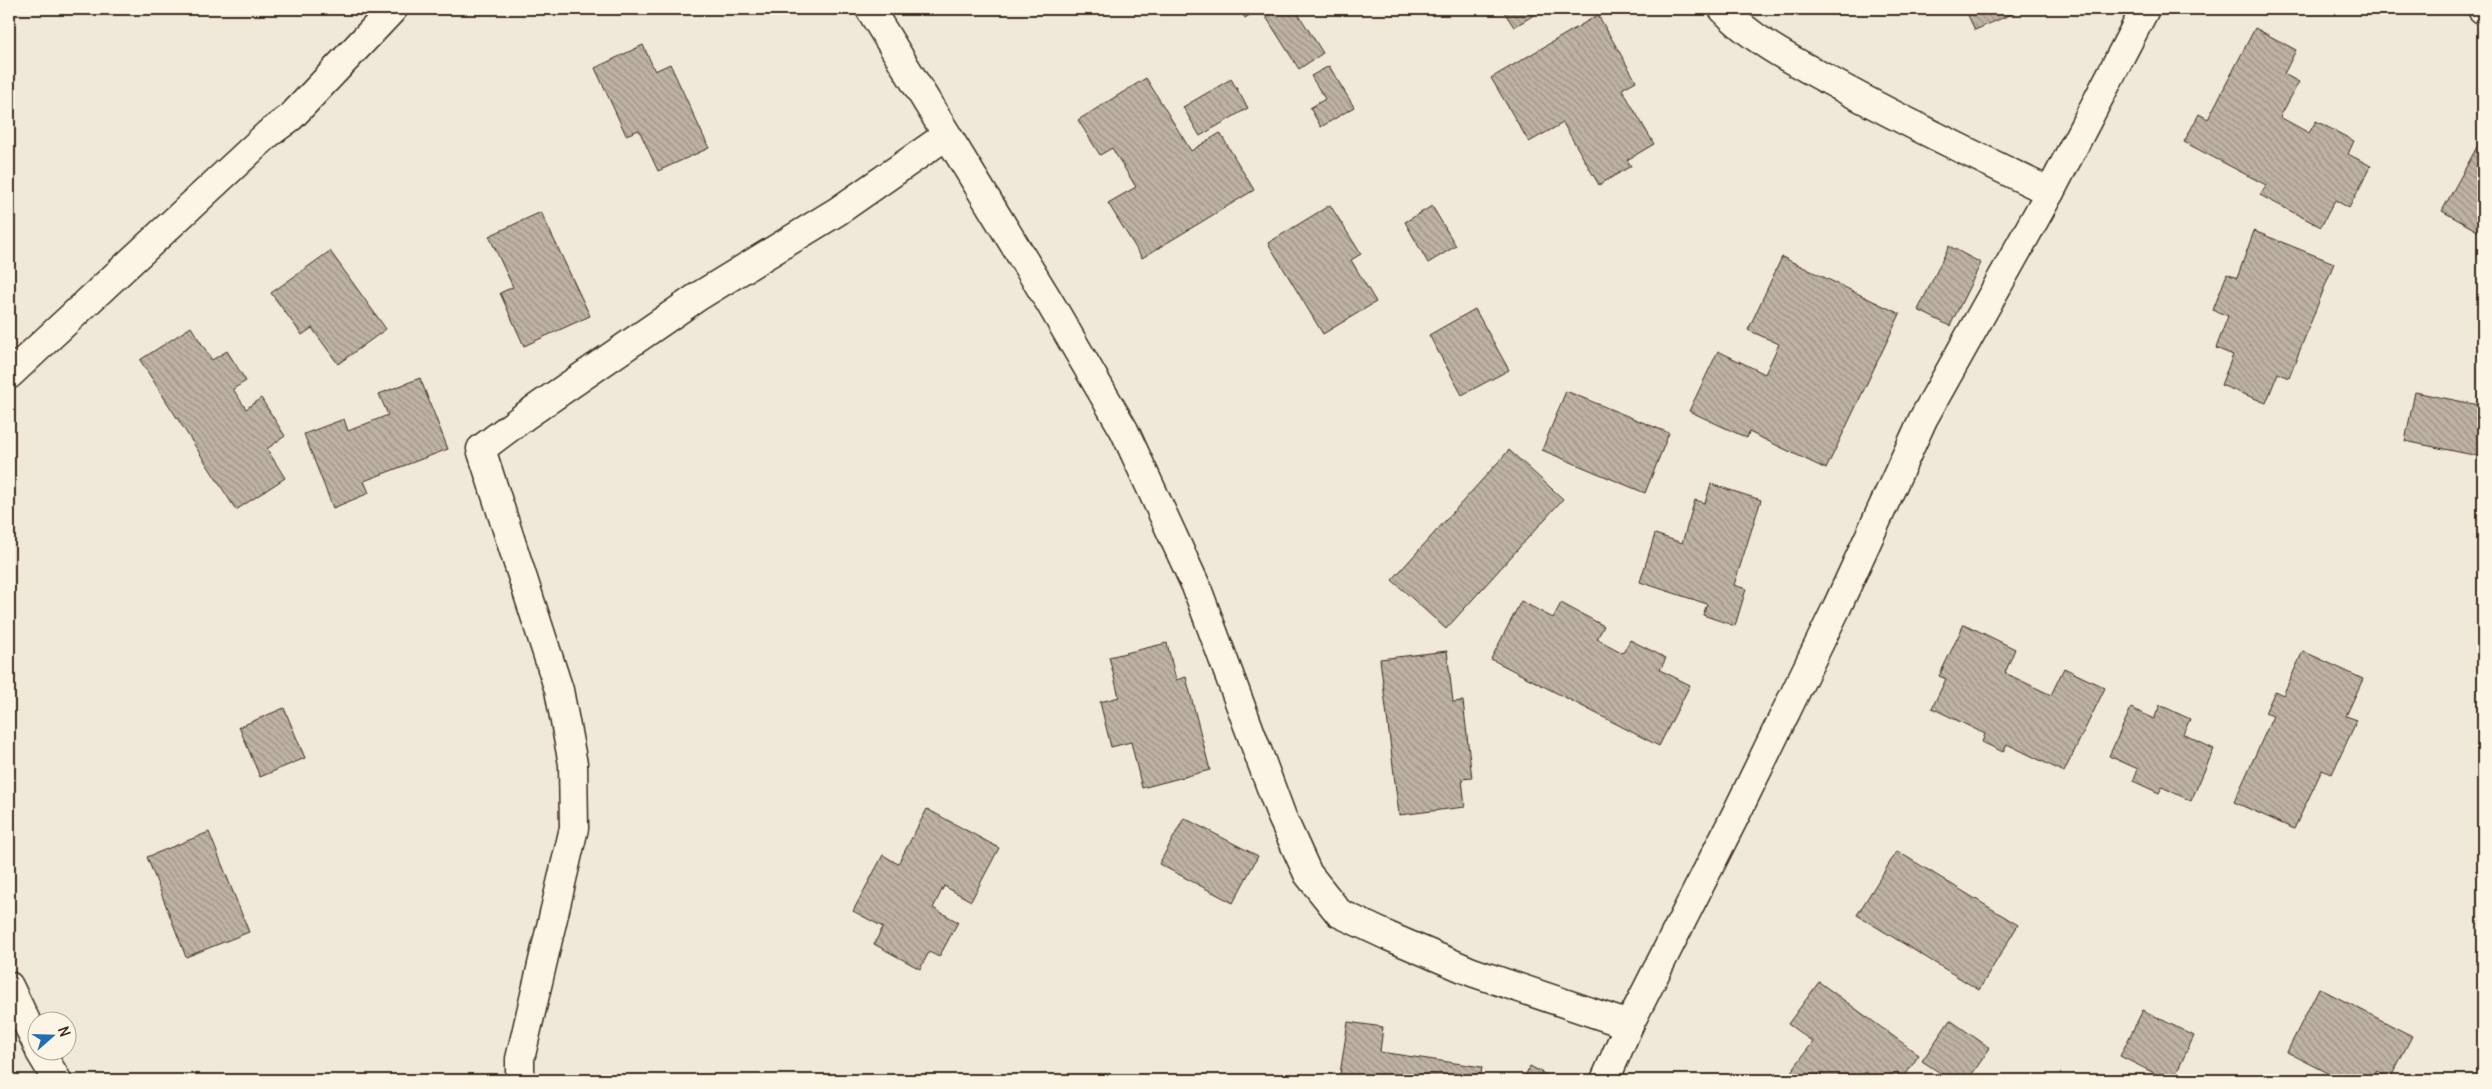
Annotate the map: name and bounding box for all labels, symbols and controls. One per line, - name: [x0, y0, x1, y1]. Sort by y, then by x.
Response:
- north arrow: [28, 1012, 78, 1062]
- text: N: [54, 1024, 74, 1039]

